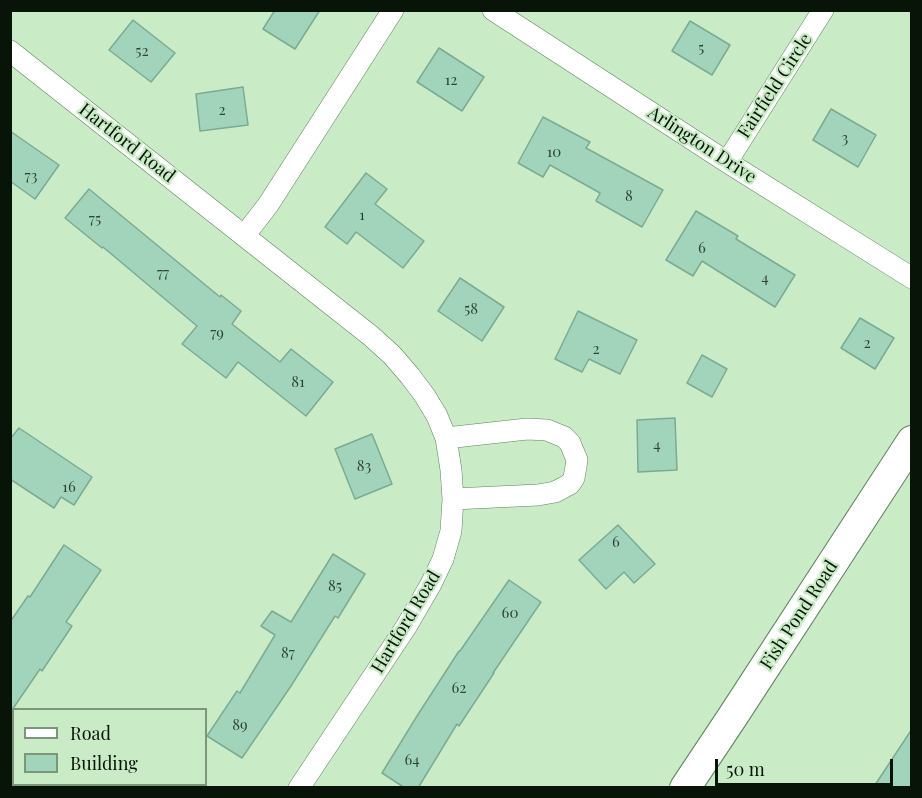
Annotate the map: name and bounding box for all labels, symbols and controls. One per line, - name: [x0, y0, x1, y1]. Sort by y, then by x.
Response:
- street label: Fairfield Circle: [733, 30, 817, 142]
- house number: 5: [698, 39, 704, 57]
- house number: 52: [135, 42, 149, 60]
- house number: 12: [445, 71, 457, 89]
- street label: Hartford Road: [75, 99, 179, 187]
- house number: 2: [218, 101, 226, 119]
- street label: Arlington Drive: [644, 102, 760, 188]
- house number: 3: [842, 129, 848, 147]
- house number: 10: [547, 143, 561, 161]
- house number: 73: [25, 167, 37, 185]
- house number: 8: [625, 187, 633, 205]
- house number: 1: [359, 206, 365, 224]
- house number: 75: [89, 210, 101, 228]
- house number: 6: [698, 239, 706, 257]
- house number: 77: [157, 264, 169, 282]
- house number: 4: [761, 269, 769, 287]
- house number: 58: [464, 300, 478, 318]
- house number: 79: [210, 324, 224, 342]
- house number: 2: [863, 334, 871, 352]
- house number: 2: [592, 340, 600, 358]
- house number: 81: [291, 373, 305, 391]
- house number: 4: [653, 436, 661, 454]
- house number: 83: [357, 457, 371, 475]
- house number: 16: [62, 478, 76, 496]
- house number: 6: [612, 533, 620, 551]
- street label: Fish Pond Road: [756, 557, 842, 673]
- street label: Hartford Road: [367, 567, 445, 677]
- house number: 85: [328, 577, 342, 595]
- house number: 60: [502, 604, 518, 622]
- house number: 87: [281, 644, 295, 662]
- house number: 62: [452, 679, 466, 697]
- legend: [12, 708, 207, 786]
- house number: 89: [232, 716, 248, 734]
- text: Road: [70, 721, 111, 745]
- scale bar: [718, 747, 896, 785]
- text: Building: [70, 751, 138, 775]
- house number: 64: [404, 751, 420, 769]
- text: 50 m: [726, 757, 765, 781]

